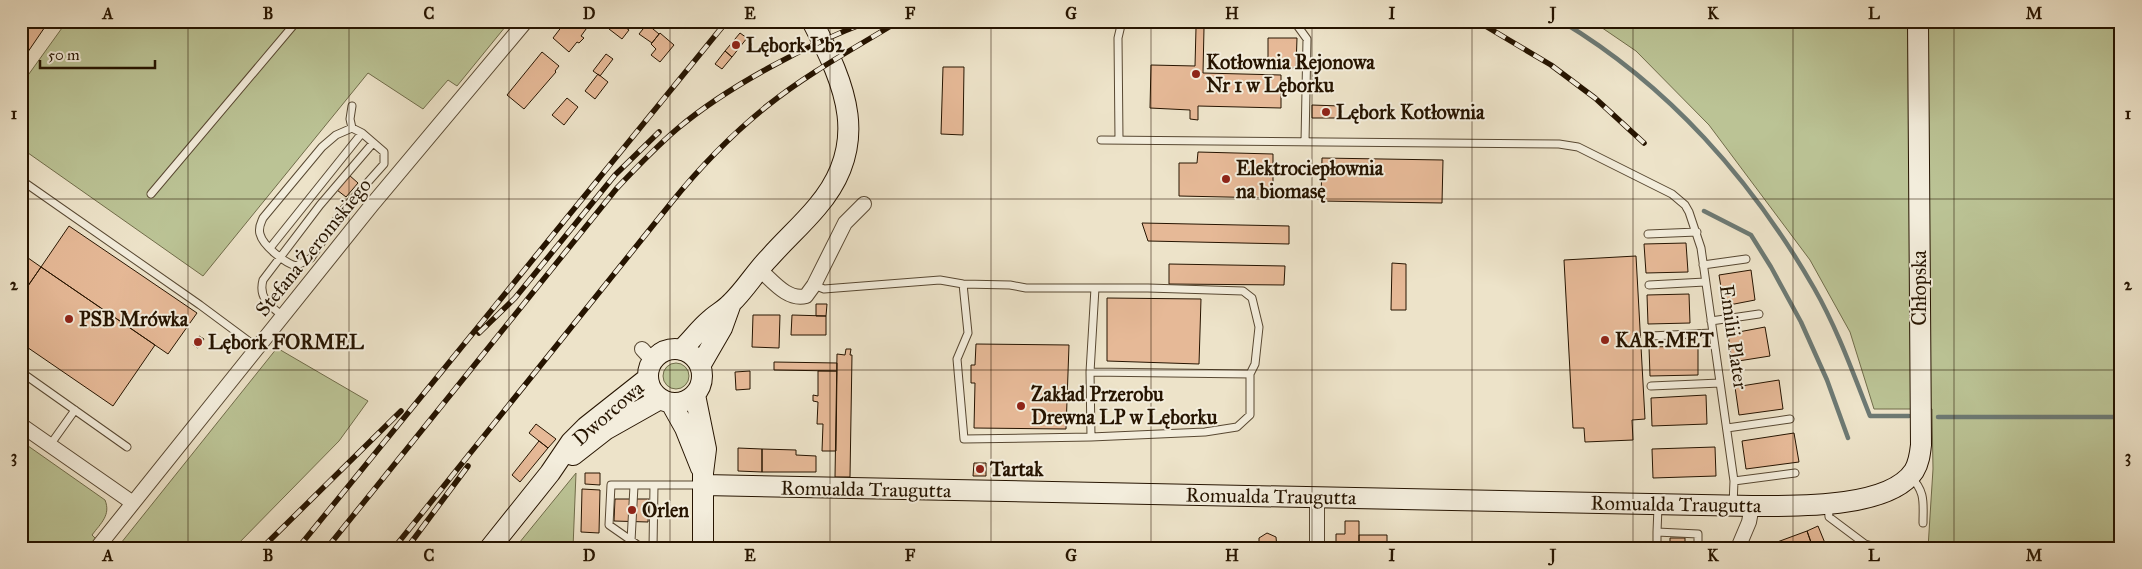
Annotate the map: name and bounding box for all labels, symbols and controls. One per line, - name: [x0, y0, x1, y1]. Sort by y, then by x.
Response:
- text: A: [102, 4, 114, 23]
- text: B: [263, 4, 273, 23]
- text: C: [424, 4, 435, 23]
- text: D: [583, 4, 596, 23]
- text: E: [744, 4, 756, 23]
- text: F: [905, 4, 916, 23]
- text: G: [1065, 4, 1077, 23]
- text: H: [1225, 4, 1239, 23]
- text: I: [1389, 4, 1396, 23]
- text: J: [1548, 4, 1557, 24]
- text: K: [1707, 4, 1719, 23]
- text: L: [1868, 4, 1880, 23]
- text: M: [2026, 4, 2043, 23]
- place label: Lębork Lb2: [746, 33, 845, 57]
- scale bar: [40, 38, 155, 70]
- marker: Lębork Lb2: [730, 39, 742, 51]
- text: 50 m: [48, 46, 80, 64]
- place label: Kotłownia Rejonowa Nr 1 w Lęborku: [1206, 50, 1375, 97]
- marker: Kotłownia Rejonowa Nr 1 w Lęborku: [1190, 68, 1202, 80]
- place label: Lębork Kotłownia: [1336, 100, 1485, 124]
- text: 1: [11, 104, 18, 123]
- text: 1: [2125, 104, 2132, 123]
- marker: Lębork Kotłownia: [1320, 106, 1332, 118]
- place label: Elektrociepłownia na biomasę: [1236, 156, 1384, 203]
- street label: Stefana Żeromskiego: [249, 172, 377, 322]
- marker: Elektrociepłownia na biomasę: [1220, 173, 1232, 185]
- street label: Chłopska: [1907, 250, 1931, 326]
- text: 2: [10, 275, 19, 294]
- text: 2: [2124, 275, 2133, 294]
- street label: Emilii Plater: [1715, 283, 1753, 391]
- place label: PSB Mrówka: [79, 307, 189, 331]
- marker: PSB Mrówka: [63, 313, 75, 325]
- place label: KAR-MET: [1615, 328, 1714, 352]
- place label: Lębork FORMEL: [208, 330, 364, 354]
- marker: KAR-MET: [1599, 334, 1611, 346]
- marker: Lębork FORMEL: [192, 336, 204, 348]
- street label: Dworcowa: [568, 375, 649, 450]
- place label: Zakład Przerobu Drewna LP w Lęborku: [1031, 382, 1218, 429]
- marker: Zakład Przerobu Drewna LP w Lęborku: [1015, 400, 1027, 412]
- text: 3: [11, 447, 17, 467]
- text: 3: [2125, 447, 2131, 467]
- place label: Tartak: [989, 457, 1044, 481]
- marker: Tartak: [974, 463, 986, 475]
- street label: Romualda Traugutta: [780, 476, 952, 503]
- street label: Romualda Traugutta: [1185, 483, 1357, 510]
- street label: Romualda Traugutta: [1590, 491, 1762, 518]
- place label: Orlen: [642, 498, 689, 522]
- marker: Orlen: [626, 504, 638, 516]
- text: A: [102, 546, 114, 565]
- text: B: [263, 546, 273, 565]
- text: C: [424, 546, 435, 565]
- text: D: [583, 546, 596, 565]
- text: E: [744, 546, 756, 565]
- text: F: [905, 546, 916, 565]
- text: G: [1065, 546, 1077, 565]
- text: H: [1225, 546, 1239, 565]
- text: I: [1389, 546, 1396, 565]
- text: J: [1548, 546, 1557, 566]
- text: K: [1707, 546, 1719, 565]
- text: L: [1868, 546, 1880, 565]
- text: M: [2026, 546, 2043, 565]

